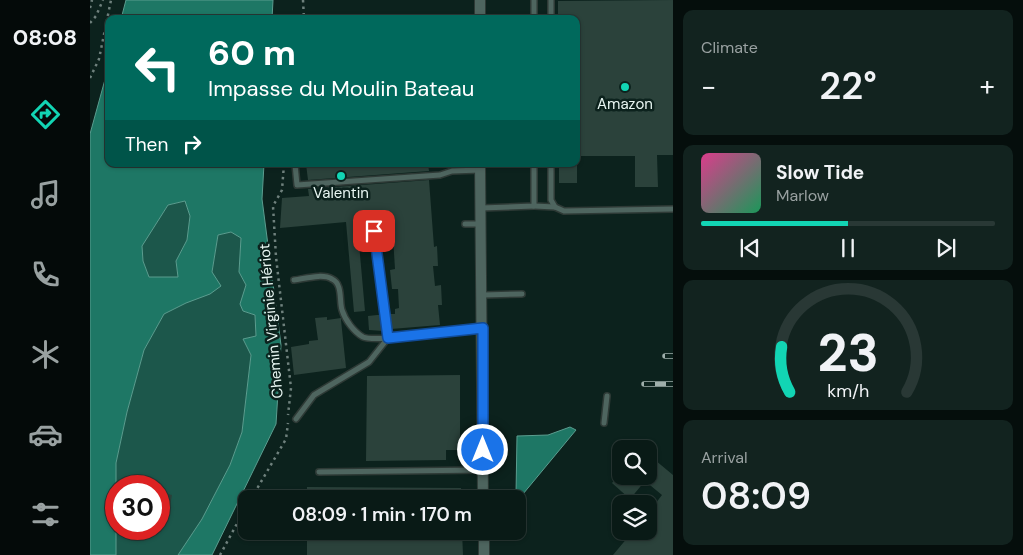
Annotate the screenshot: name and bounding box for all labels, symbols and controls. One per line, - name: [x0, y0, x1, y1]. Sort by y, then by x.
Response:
- text: 08:08: [13, 23, 77, 52]
- text: 60 m: [208, 30, 296, 76]
- icon: left: [125, 35, 190, 100]
- text: Climate: [701, 37, 758, 58]
- text: 22°: [819, 61, 877, 111]
- text: −: [701, 68, 716, 105]
- text: +: [980, 68, 995, 105]
- text: Impasse du Moulin Bateau: [208, 74, 474, 103]
- marker: Amazon: [619, 81, 631, 93]
- place label: Amazon: [597, 94, 653, 114]
- icon: directions: [28, 97, 63, 132]
- icon: right: [178, 130, 206, 158]
- text: Then: [125, 132, 168, 157]
- text: Slow Tide: [776, 160, 864, 185]
- marker: Valentin: [335, 170, 347, 182]
- icon: music: [28, 177, 63, 212]
- place label: Valentin: [313, 183, 369, 203]
- text: Marlow: [776, 185, 829, 206]
- pin: [353, 210, 395, 252]
- icon: arrive: [360, 217, 388, 245]
- icon: previous: [736, 234, 764, 262]
- icon: pause: [834, 234, 862, 262]
- icon: next: [932, 234, 960, 262]
- street label: Chemin Virginie Hériot: [254, 243, 288, 399]
- icon: phone: [28, 257, 63, 292]
- text: 23: [817, 319, 879, 387]
- icon: climate: [28, 337, 63, 372]
- text: km/h: [827, 379, 869, 403]
- icon: car: [28, 417, 63, 452]
- position arrow: [456, 423, 508, 475]
- map controls: [612, 440, 657, 540]
- button: search: [612, 440, 657, 485]
- text: Arrival: [701, 447, 748, 468]
- text: 08:09: [701, 471, 811, 521]
- speed limit sign: 30: [105, 475, 170, 540]
- button: layers: [612, 495, 657, 540]
- icon: filters: [28, 497, 63, 532]
- text: 08:09 · 1 min · 170 m: [292, 502, 472, 527]

